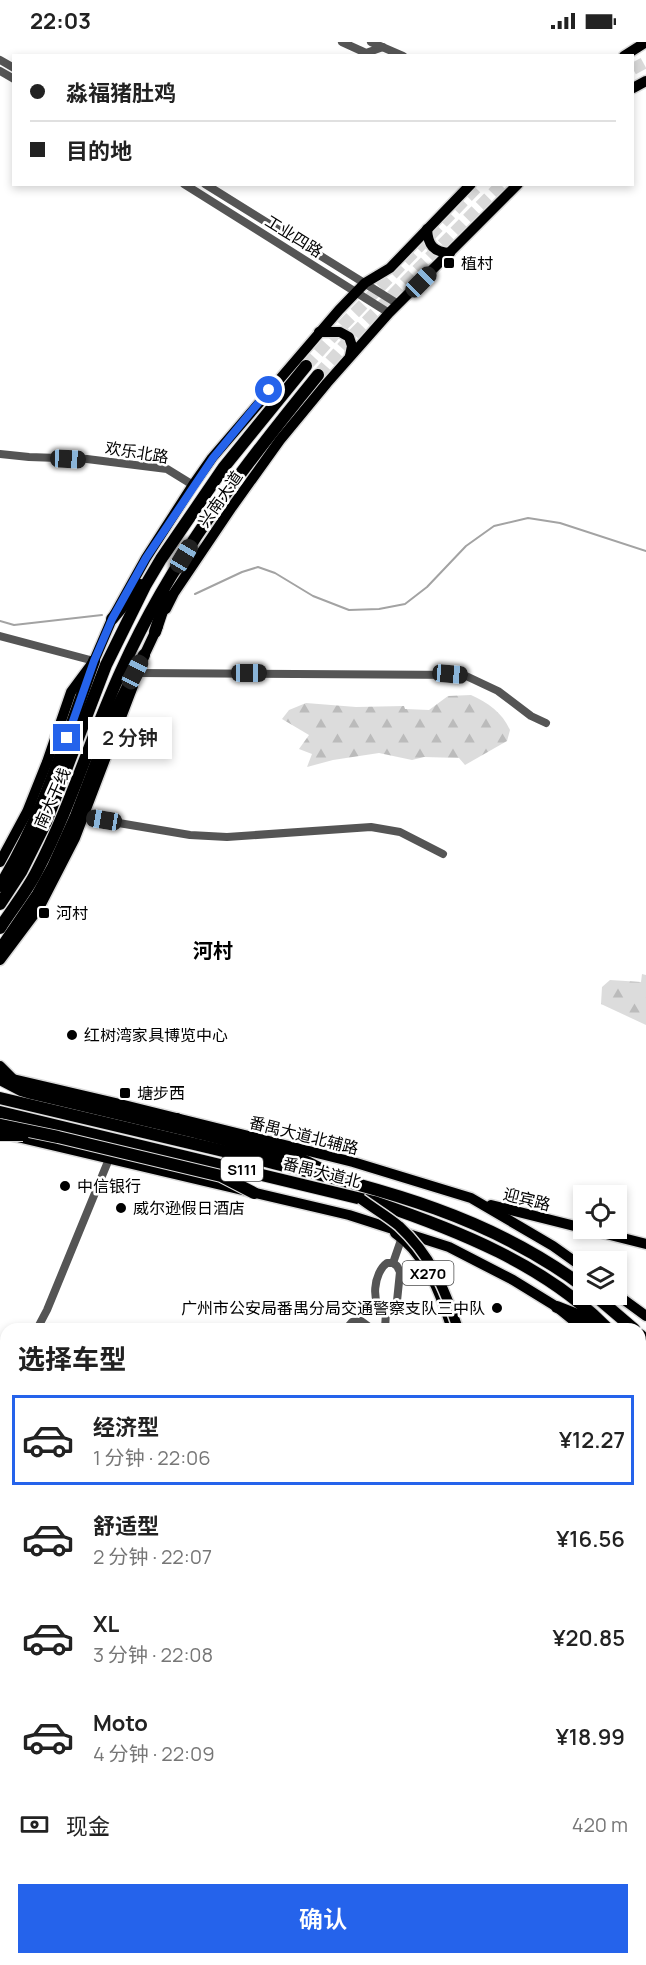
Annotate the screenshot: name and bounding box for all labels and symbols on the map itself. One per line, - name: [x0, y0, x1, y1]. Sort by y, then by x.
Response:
- street label: 工业四路: [261, 210, 327, 262]
- place label: 植村: [461, 252, 493, 274]
- marker: 植村: [442, 256, 456, 270]
- car: [402, 263, 440, 301]
- route start: [255, 376, 282, 403]
- street label: 欢乐北路: [104, 436, 170, 468]
- car: [50, 449, 86, 469]
- street label: 兴南大道: [193, 466, 247, 532]
- car: [167, 536, 201, 576]
- car: [119, 652, 151, 692]
- car: [431, 663, 469, 685]
- car: [231, 664, 267, 682]
- callout: 2 分钟: [88, 717, 172, 759]
- route end: [53, 724, 80, 751]
- street label: 南大干线: [29, 764, 75, 832]
- car: [85, 808, 123, 832]
- place label: 河村: [56, 902, 88, 924]
- marker: 河村: [37, 906, 51, 920]
- district label: 河村: [193, 937, 233, 964]
- place label: 红树湾家具博览中心: [84, 1024, 228, 1046]
- marker: 红树湾家具博览中心: [65, 1028, 79, 1042]
- place label: 塘步西: [137, 1082, 185, 1104]
- marker: 塘步西: [118, 1086, 132, 1100]
- street label: 番禺大道北辅路: [247, 1111, 361, 1159]
- street label: 番禺大道北: [281, 1152, 363, 1192]
- road number: S111: [221, 1157, 263, 1181]
- place label: 中信银行: [77, 1175, 141, 1197]
- marker: 中信银行: [58, 1179, 72, 1193]
- street label: 迎宾路: [501, 1183, 553, 1215]
- place label: 威尔逊假日酒店: [133, 1197, 245, 1219]
- marker: 威尔逊假日酒店: [114, 1201, 128, 1215]
- road number: X270: [402, 1261, 454, 1285]
- place label: 广州市公安局番禺分局交通警察支队三中队: [181, 1297, 485, 1319]
- marker: 广州市公安局番禺分局交通警察支队三中队: [490, 1301, 504, 1315]

